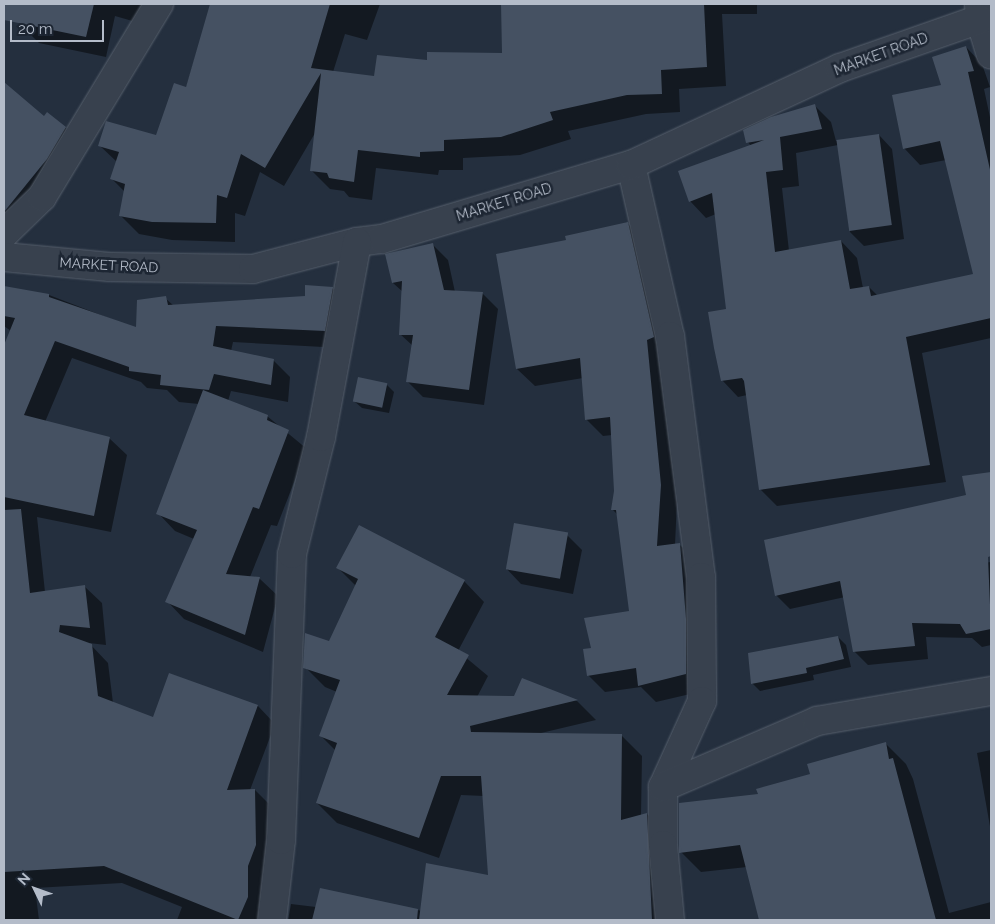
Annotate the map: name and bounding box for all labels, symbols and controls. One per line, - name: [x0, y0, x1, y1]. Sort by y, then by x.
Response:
- scale bar: [12, 10, 106, 42]
- text: 20 m: [18, 20, 53, 38]
- street label: MARKET ROAD: [831, 29, 931, 79]
- street label: MARKET ROAD: [454, 179, 554, 225]
- street label: MARKET ROAD: [59, 254, 159, 276]
- north arrow: [10, 864, 60, 914]
- text: N: [14, 870, 33, 888]

